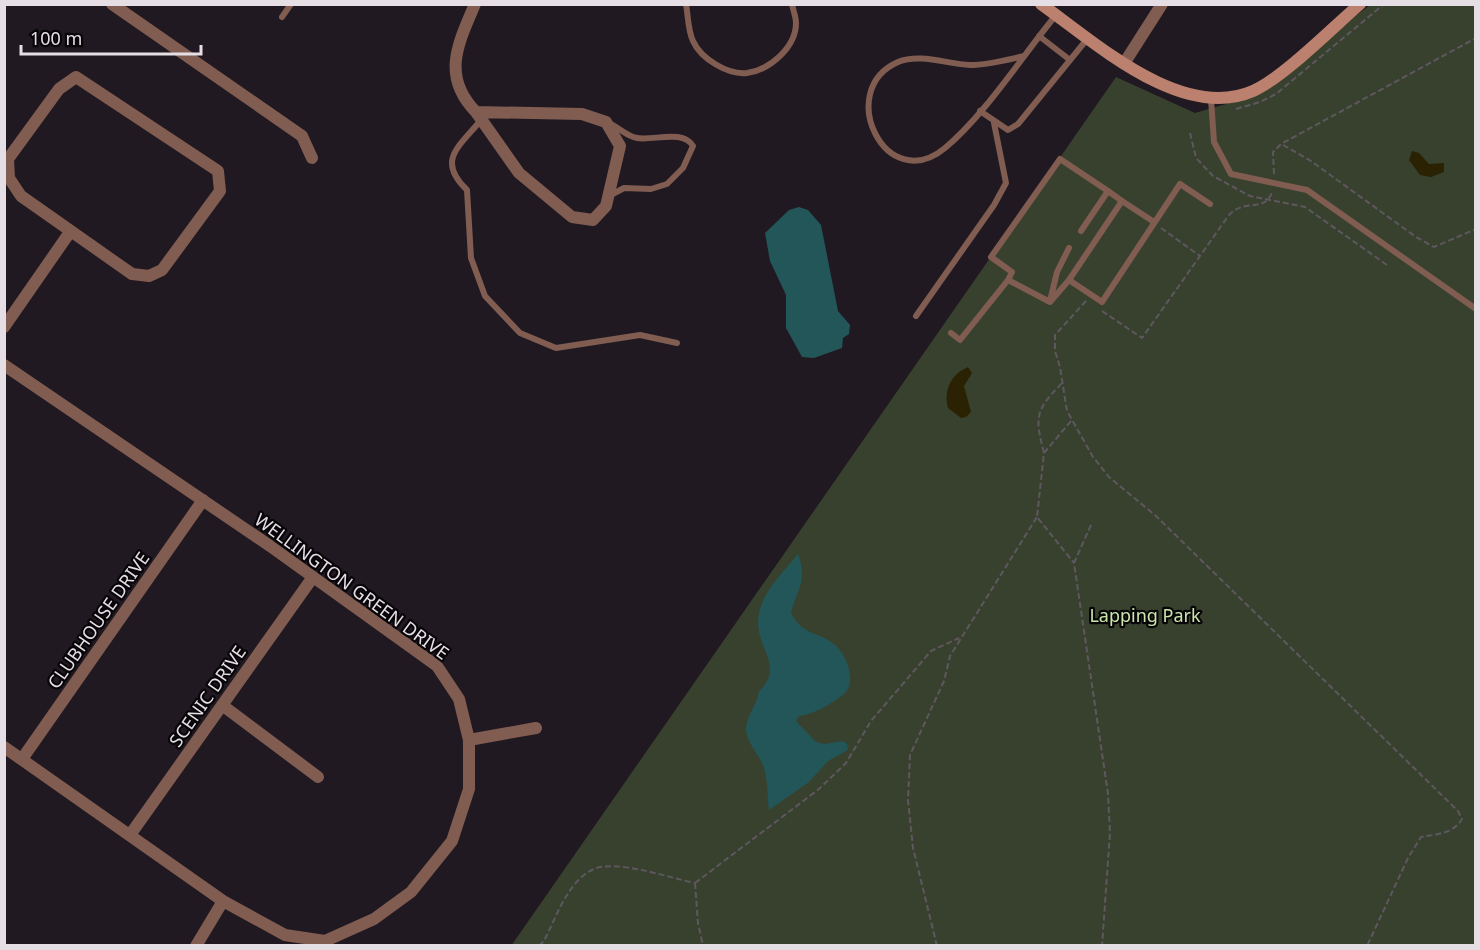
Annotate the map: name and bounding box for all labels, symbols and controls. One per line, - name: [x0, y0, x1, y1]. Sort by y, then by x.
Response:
- scale bar: [21, 18, 201, 56]
- text: 100 m: [30, 26, 82, 50]
- street label: WELLINGTON GREEN DRIVE: [250, 507, 454, 665]
- street label: CLUBHOUSE DRIVE: [42, 547, 154, 693]
- park label: Lapping Park: [1089, 603, 1201, 627]
- street label: SCENIC DRIVE: [163, 641, 251, 751]

